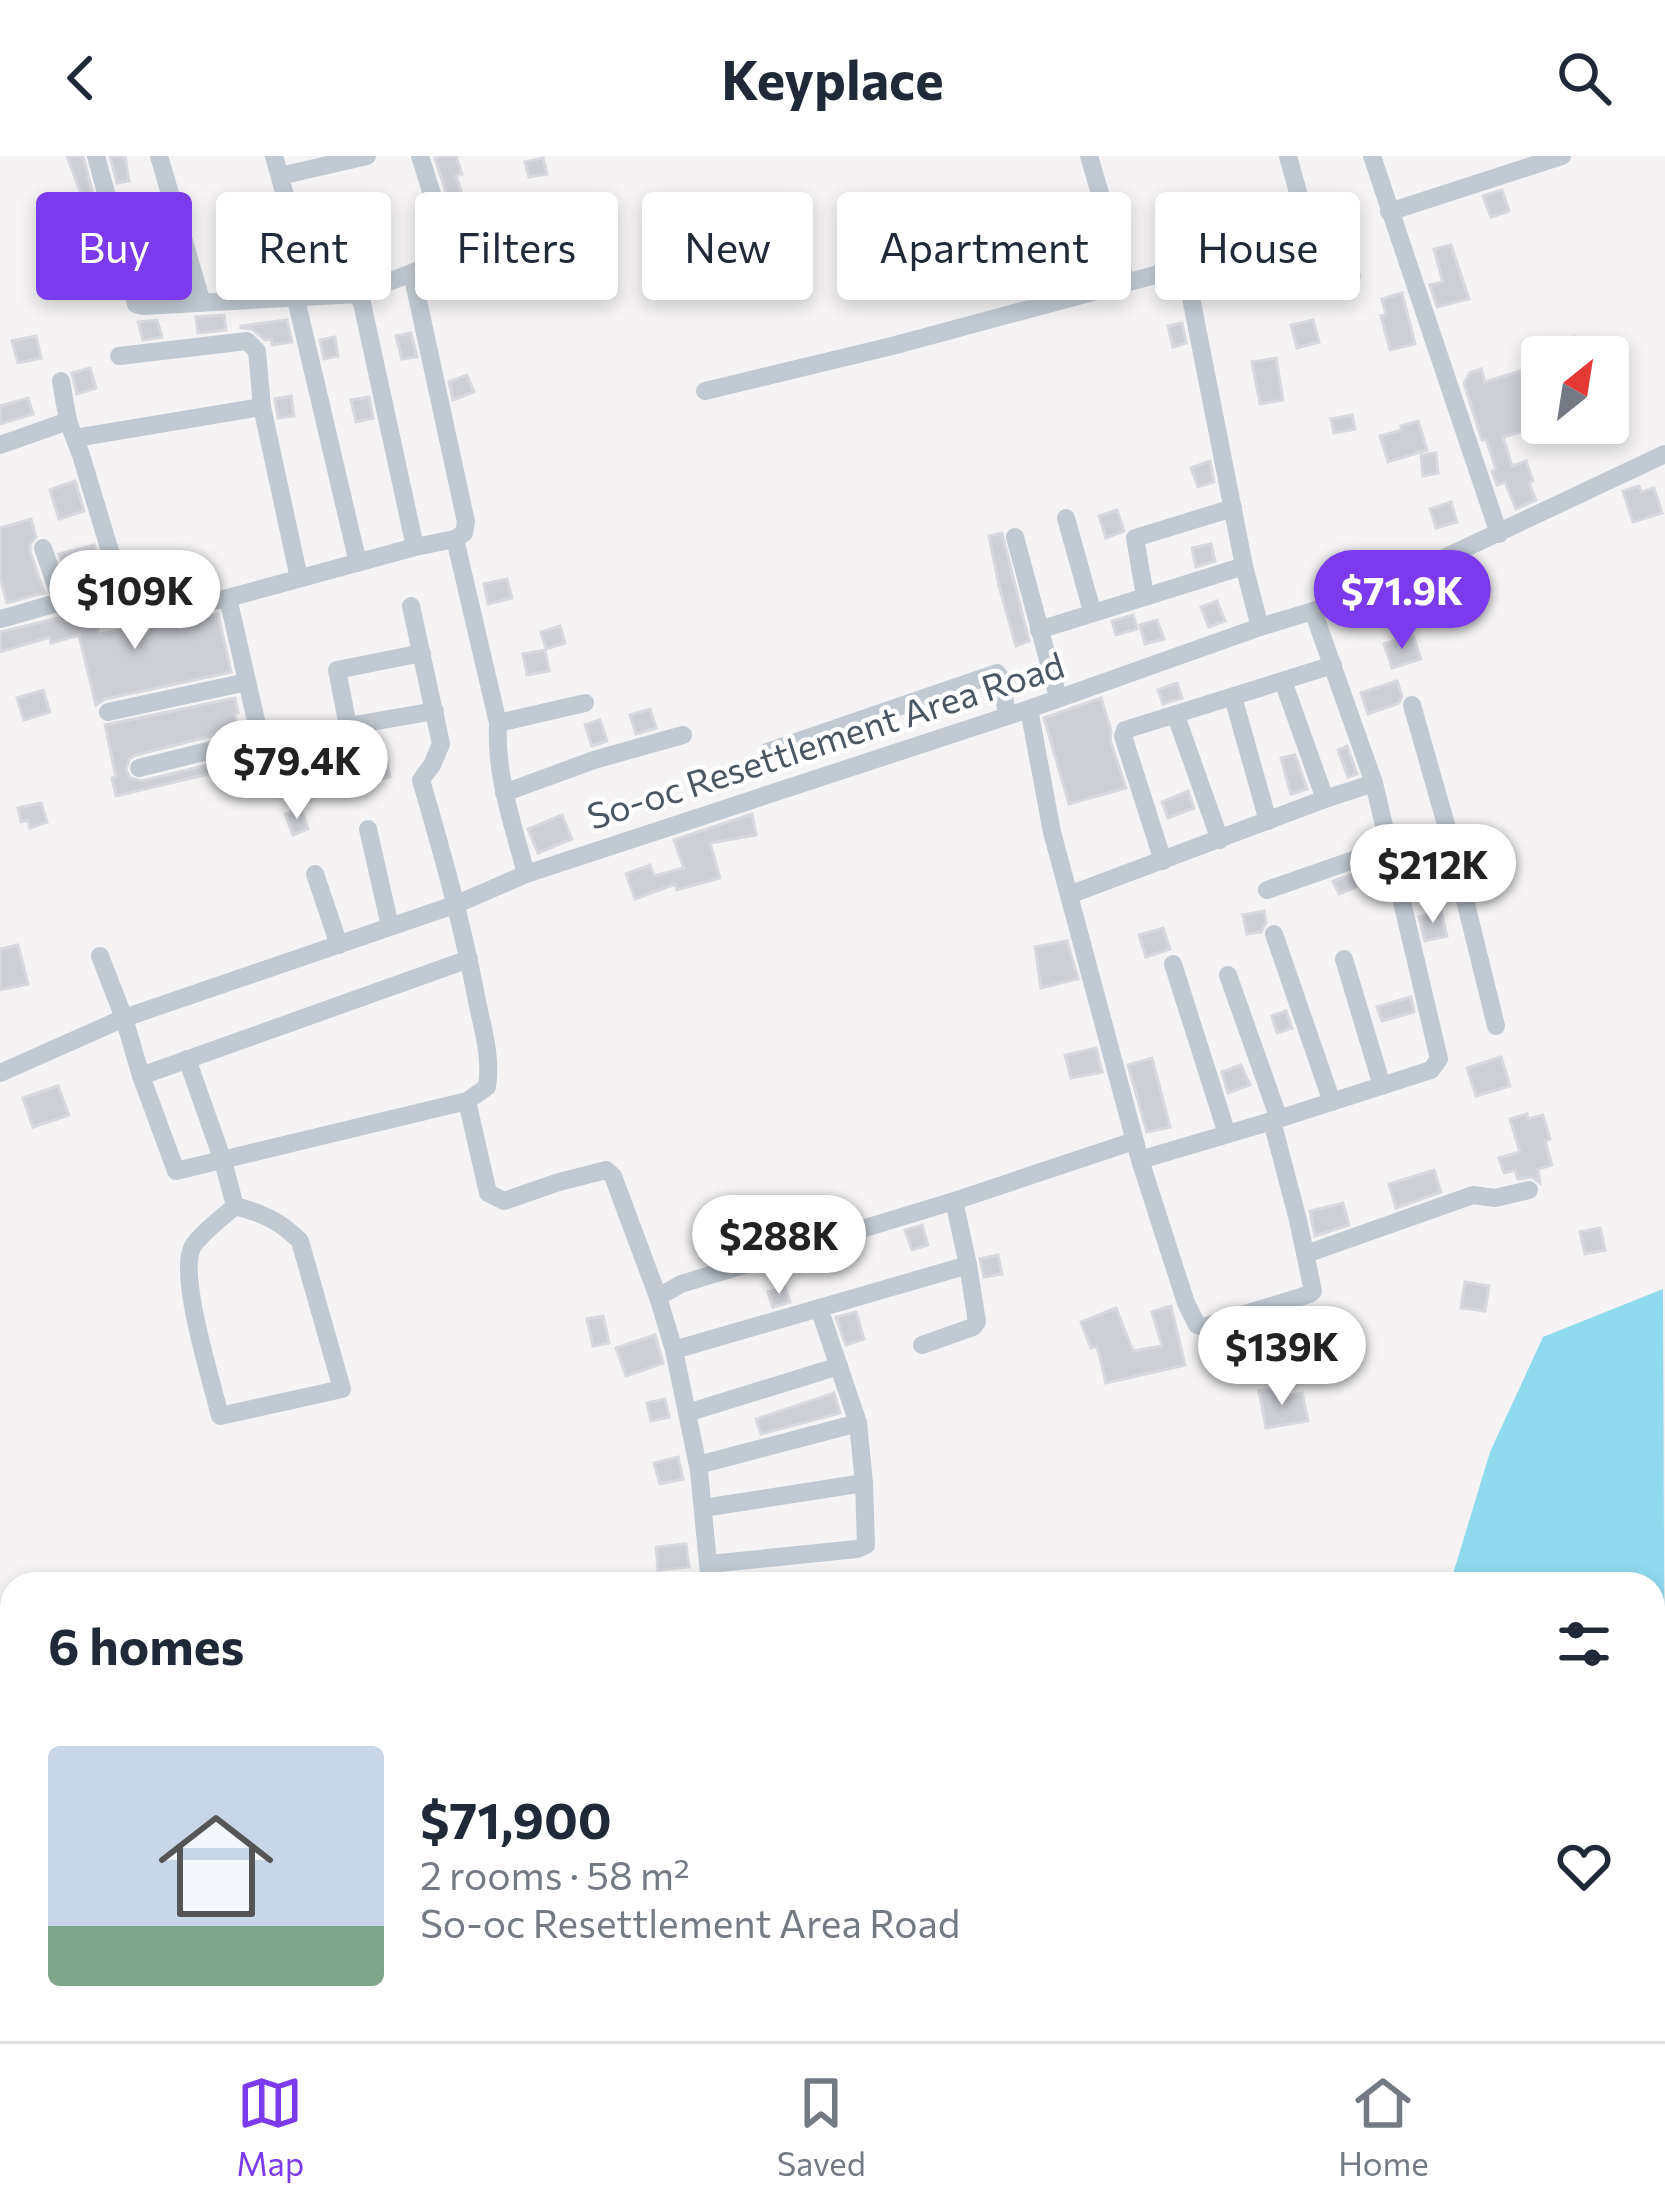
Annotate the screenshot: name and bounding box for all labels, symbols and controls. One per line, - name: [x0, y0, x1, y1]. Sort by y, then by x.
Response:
- icon: back: [48, 45, 114, 111]
- text: Keyplace: [721, 45, 944, 111]
- icon: search: [1551, 45, 1617, 111]
- chip: Buy: [36, 192, 192, 300]
- chip: Rent: [216, 192, 391, 300]
- chip: Filters: [415, 192, 618, 300]
- chip: New: [642, 192, 813, 300]
- chip: Apartment: [837, 192, 1131, 300]
- chip: House: [1155, 192, 1360, 300]
- north arrow: [1521, 336, 1629, 444]
- map controls: [1521, 336, 1629, 444]
- pin: $109K: [51, 550, 219, 652]
- pin: $71.9K: [1304, 550, 1500, 652]
- text: $109K: [76, 565, 194, 613]
- text: $71.9K: [1341, 565, 1463, 613]
- street label: So-oc Resettlement Area Road: [581, 641, 1069, 837]
- pin: $79.4K: [199, 720, 395, 822]
- text: $79.4K: [233, 735, 361, 783]
- pin: $212K: [1349, 824, 1517, 926]
- text: $212K: [1377, 839, 1489, 887]
- pin: $288K: [695, 1195, 863, 1297]
- text: $288K: [719, 1210, 839, 1258]
- pin: $139K: [1198, 1306, 1366, 1408]
- text: $139K: [1225, 1321, 1339, 1369]
- icon: filters: [1551, 1611, 1617, 1677]
- text: 6 homes: [48, 1613, 244, 1676]
- text: $71,900: [420, 1787, 612, 1850]
- icon: home: [144, 1794, 288, 1938]
- icon: heart: [1551, 1833, 1617, 1899]
- text: 2 rooms · 58 m²: [420, 1850, 690, 1898]
- text: So-oc Resettlement Area Road: [420, 1898, 960, 1946]
- tab: Map: [236, 2070, 304, 2183]
- tab: Saved: [777, 2070, 866, 2183]
- tab: Home: [1338, 2070, 1429, 2183]

